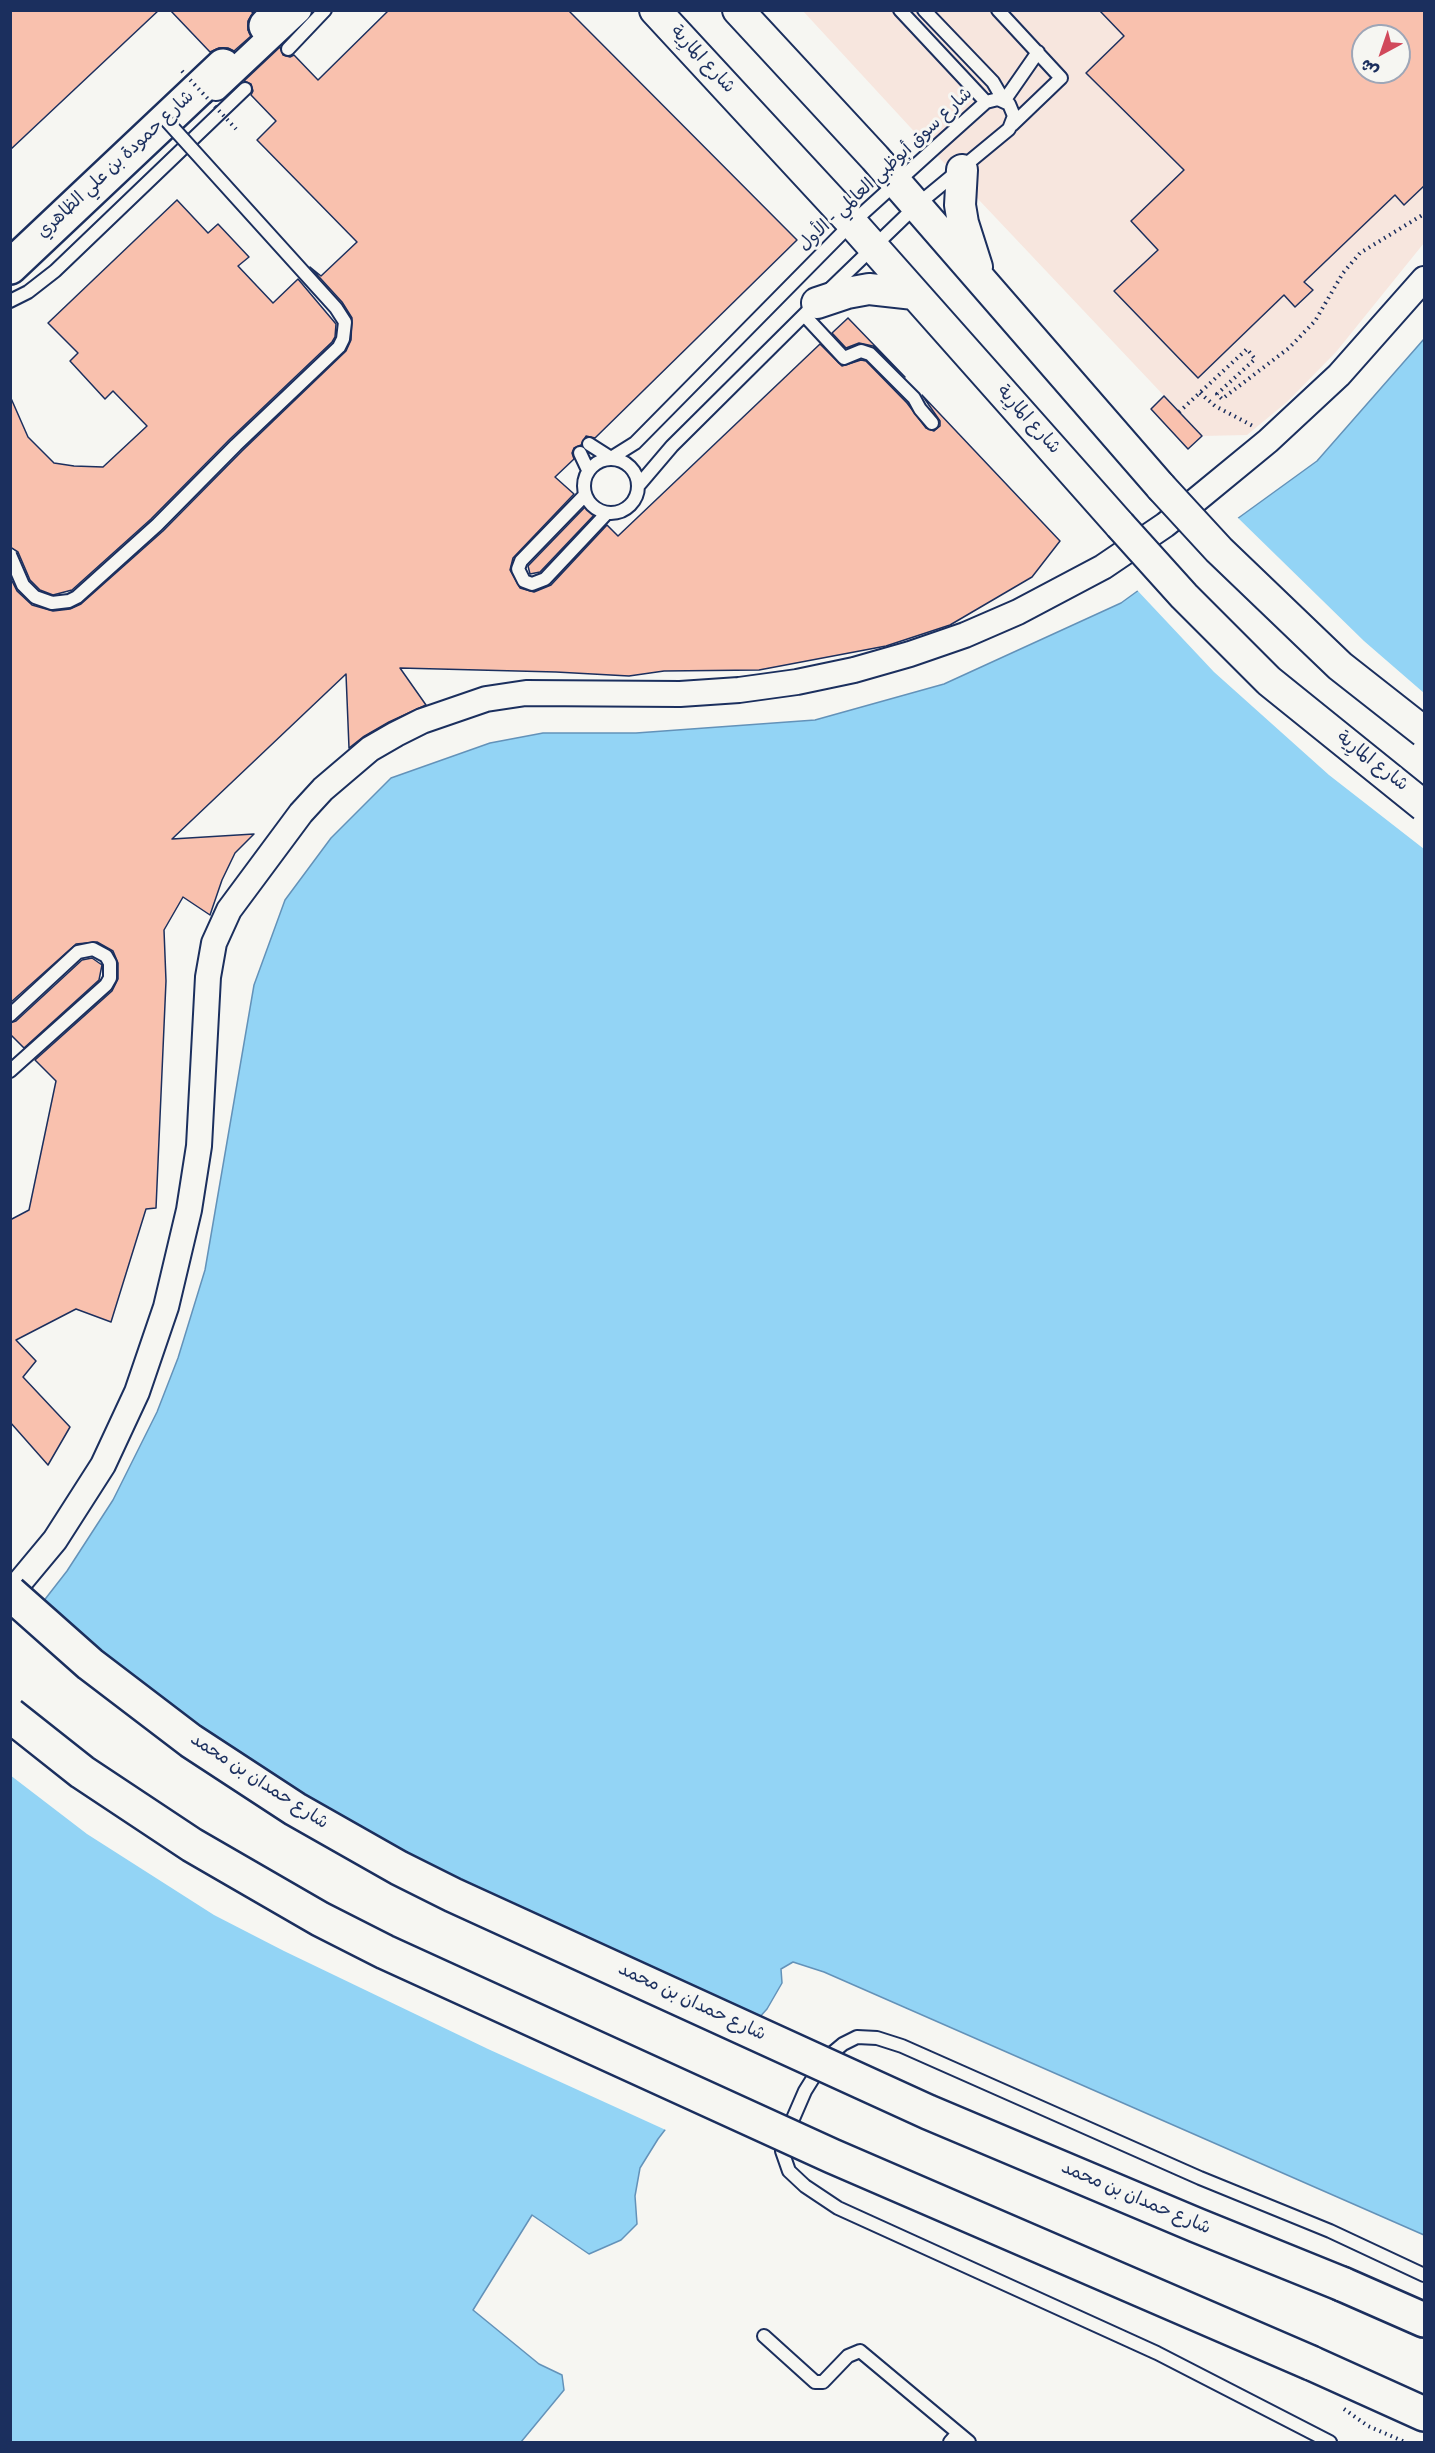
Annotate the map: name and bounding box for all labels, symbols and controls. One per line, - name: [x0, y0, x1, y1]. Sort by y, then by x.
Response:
- street label: شارع المارِية: [664, 23, 738, 99]
- north arrow: [1351, 24, 1411, 84]
- text: ش: [1356, 52, 1385, 81]
- street label: شارع سوق أبوظبي العالمي - الأول: [795, 85, 979, 257]
- street label: شارع حمودة بن علي الظاهري: [34, 87, 200, 245]
- street label: شارع المارِية: [991, 382, 1063, 460]
- street label: شارع المارِية: [1331, 728, 1411, 798]
- street label: شارع حمدان بن محمد: [185, 1730, 331, 1836]
- street label: شارع حمدان بن محمد: [614, 1960, 768, 2048]
- street label: شارع حمدان بن محمد: [1057, 2159, 1213, 2241]

